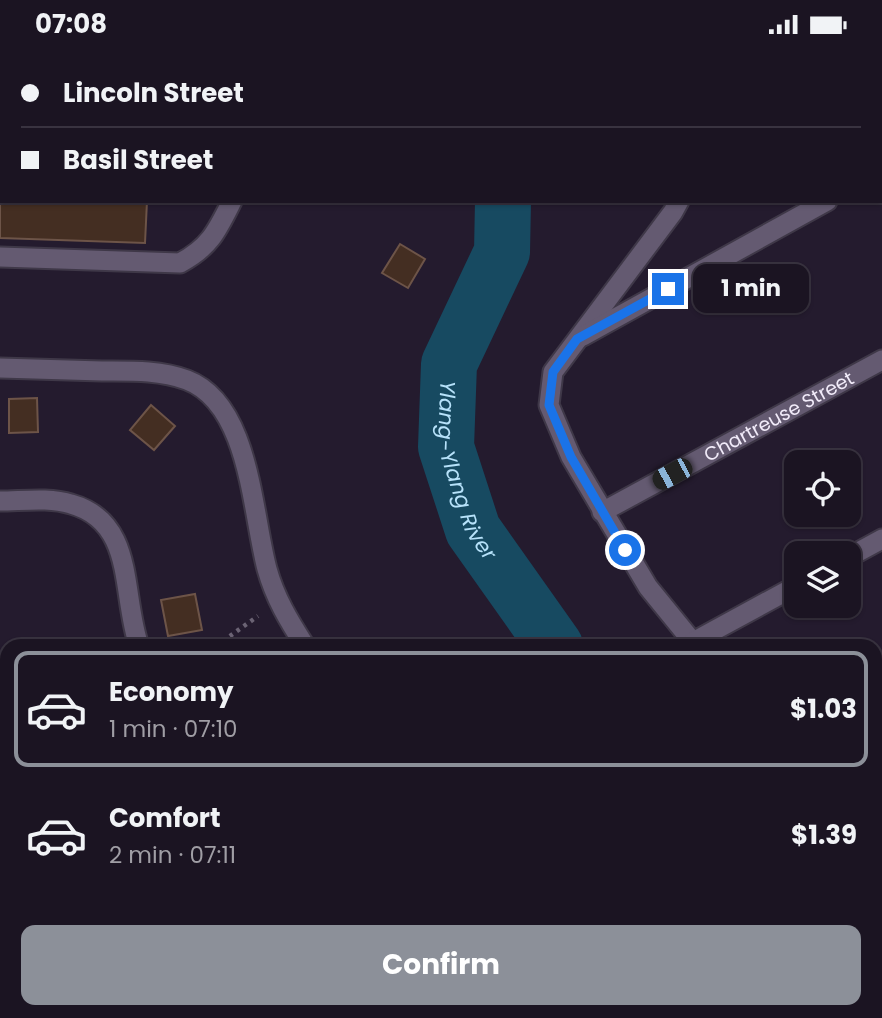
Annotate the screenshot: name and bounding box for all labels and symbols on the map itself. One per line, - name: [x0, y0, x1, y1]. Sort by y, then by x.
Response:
- callout: 1 min: [692, 265, 808, 313]
- route end: [652, 273, 684, 305]
- street label: Chartreuse Street: [699, 364, 859, 468]
- water label: Ylang-Ylang River: [431, 380, 505, 566]
- car: [649, 455, 696, 493]
- route start: [609, 534, 641, 566]

